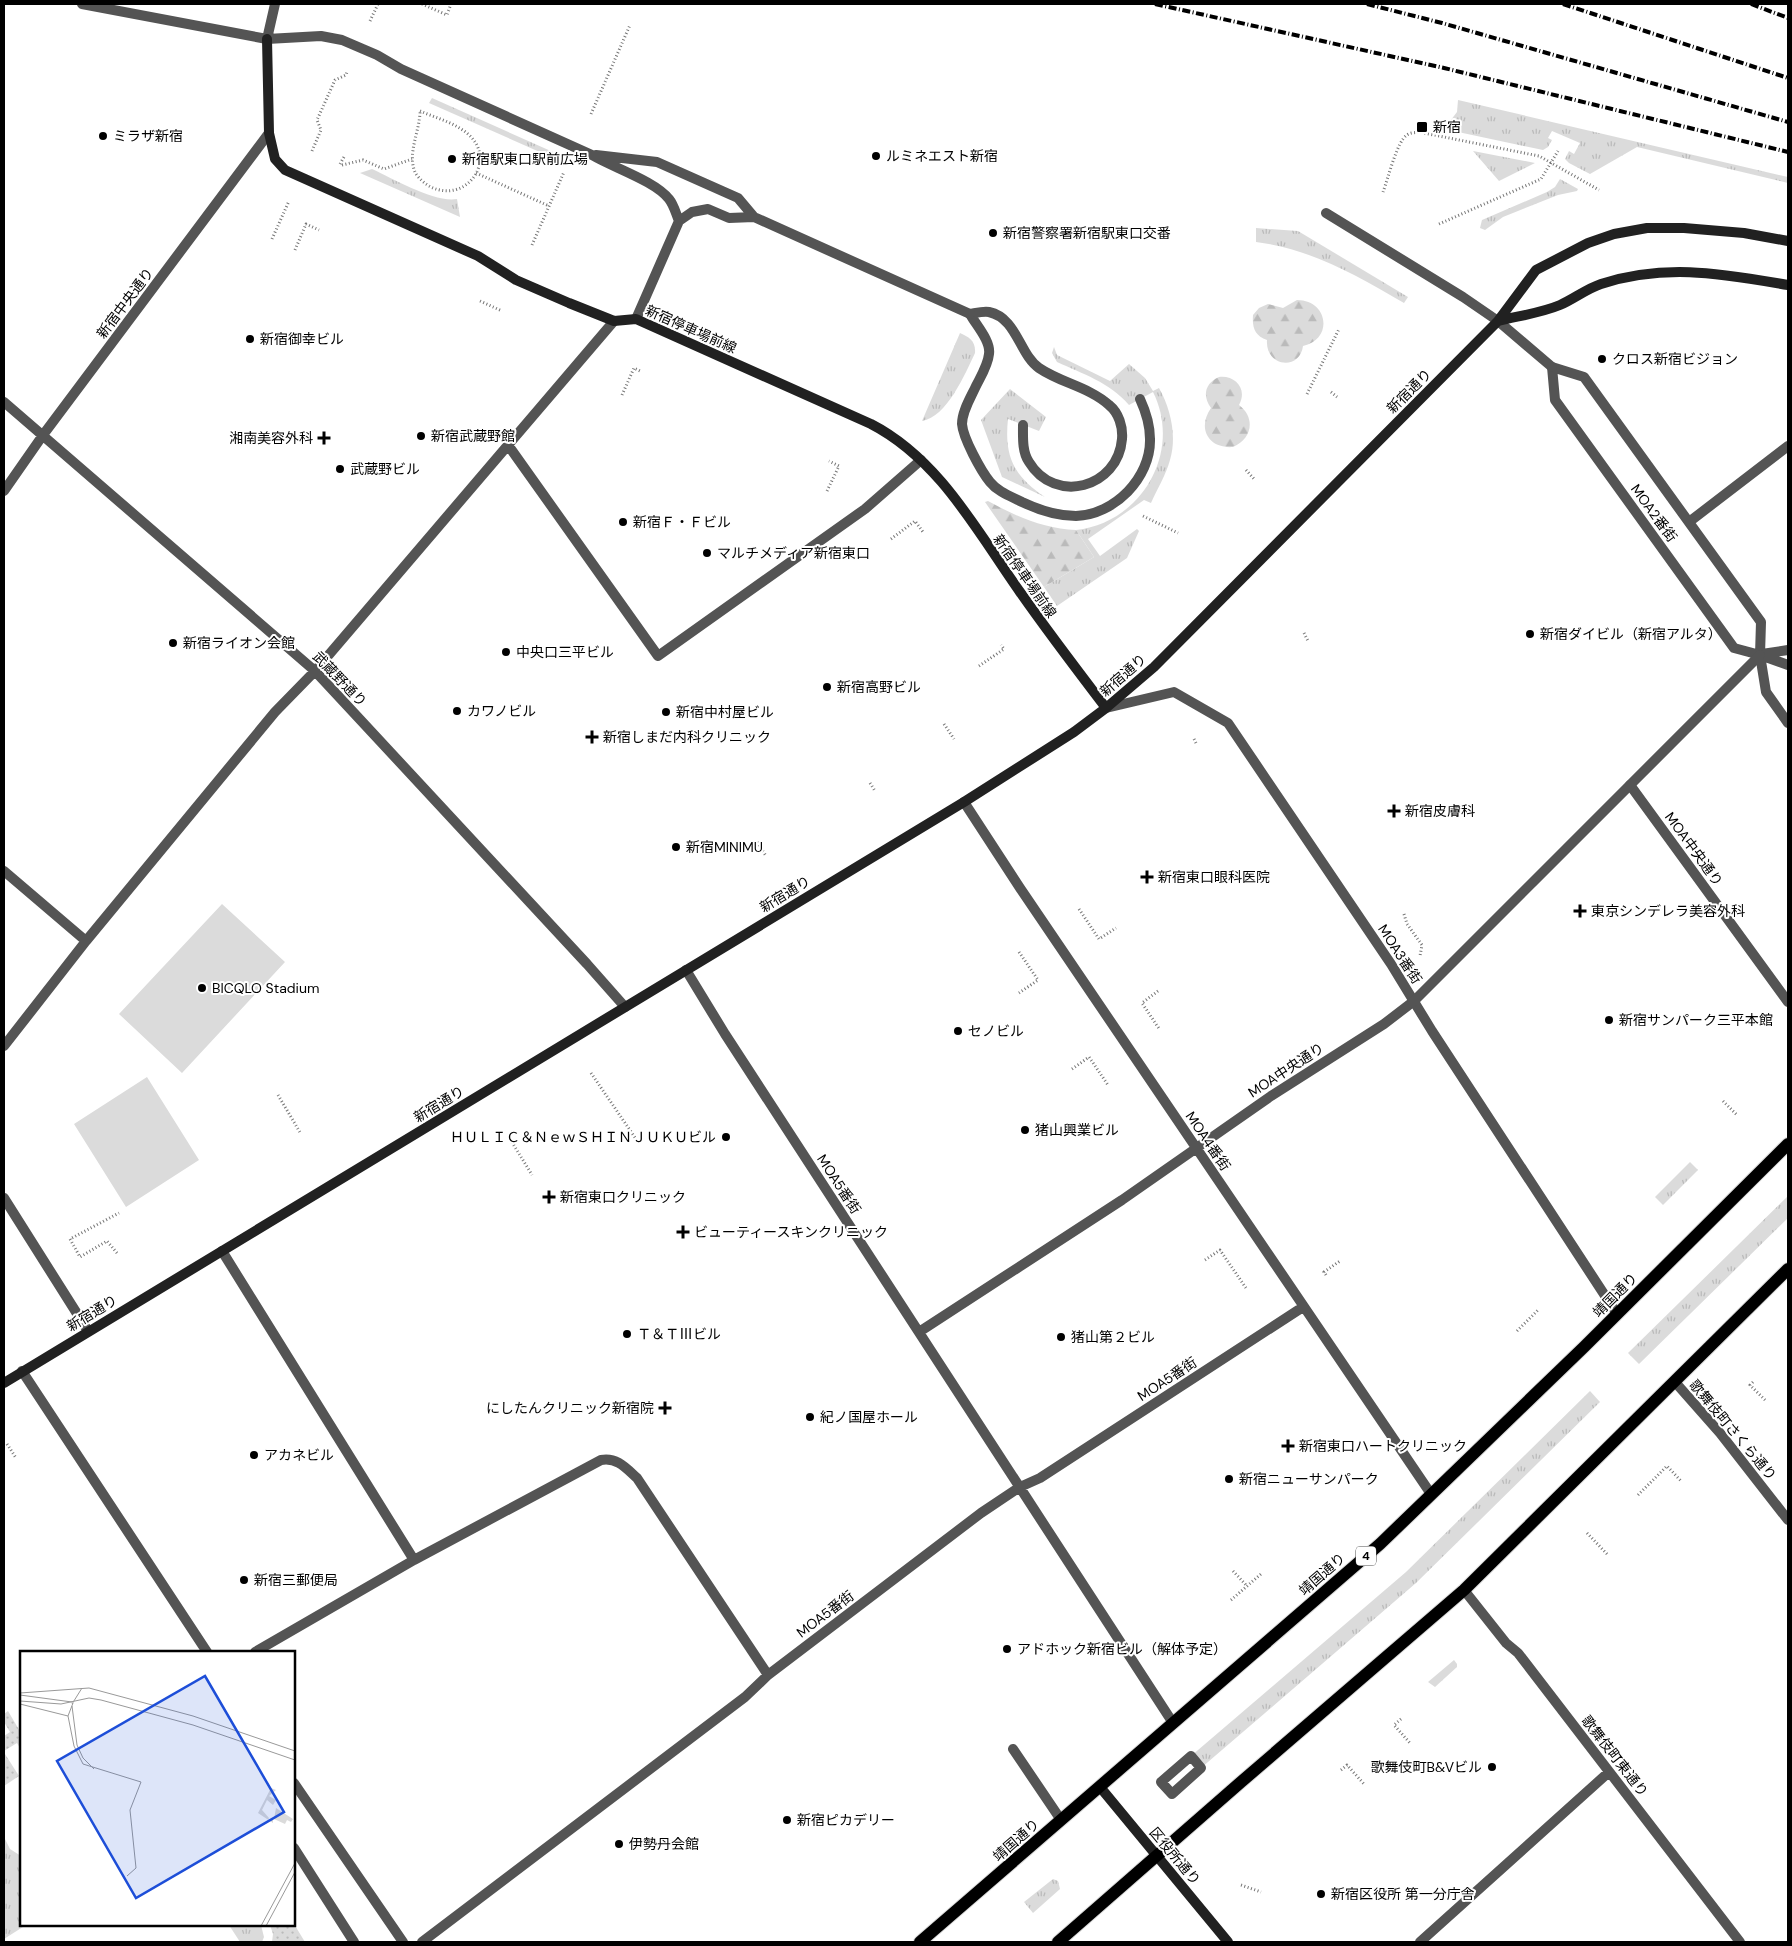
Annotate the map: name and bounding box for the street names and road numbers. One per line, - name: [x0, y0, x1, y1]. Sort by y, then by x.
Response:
- street label: 新宿中央通り: [93, 264, 157, 342]
- street label: 新宿停車場前線: [643, 301, 739, 357]
- street label: 新宿通り: [1383, 365, 1435, 417]
- street label: MOA2番街: [1627, 480, 1681, 546]
- street label: 新宿停車場前線: [990, 531, 1060, 621]
- street label: 武蔵野通り: [309, 648, 371, 710]
- street label: 新宿通り: [1096, 650, 1150, 700]
- street label: MOA中央通り: [1661, 808, 1727, 890]
- street label: 新宿通り: [756, 872, 814, 916]
- street label: MOA3番街: [1374, 921, 1426, 987]
- street label: MOA中央通り: [1245, 1039, 1327, 1101]
- street label: 新宿通り: [410, 1082, 468, 1126]
- street label: MOA4番街: [1182, 1108, 1234, 1174]
- street label: MOA5番街: [813, 1151, 865, 1217]
- street label: 靖国通り: [1589, 1269, 1641, 1321]
- street label: 新宿通り: [63, 1291, 121, 1335]
- street label: MOA5番街: [1134, 1353, 1200, 1405]
- street label: 歌舞伎町さくら通り: [1686, 1376, 1780, 1484]
- road number: 4: [1356, 1546, 1376, 1565]
- street label: 靖国通り: [1295, 1549, 1349, 1599]
- street label: MOA5番街: [793, 1587, 857, 1641]
- street label: 歌舞伎町東通り: [1578, 1712, 1652, 1800]
- street label: 靖国通り: [989, 1815, 1043, 1865]
- street label: 区役所通り: [1146, 1823, 1204, 1889]

